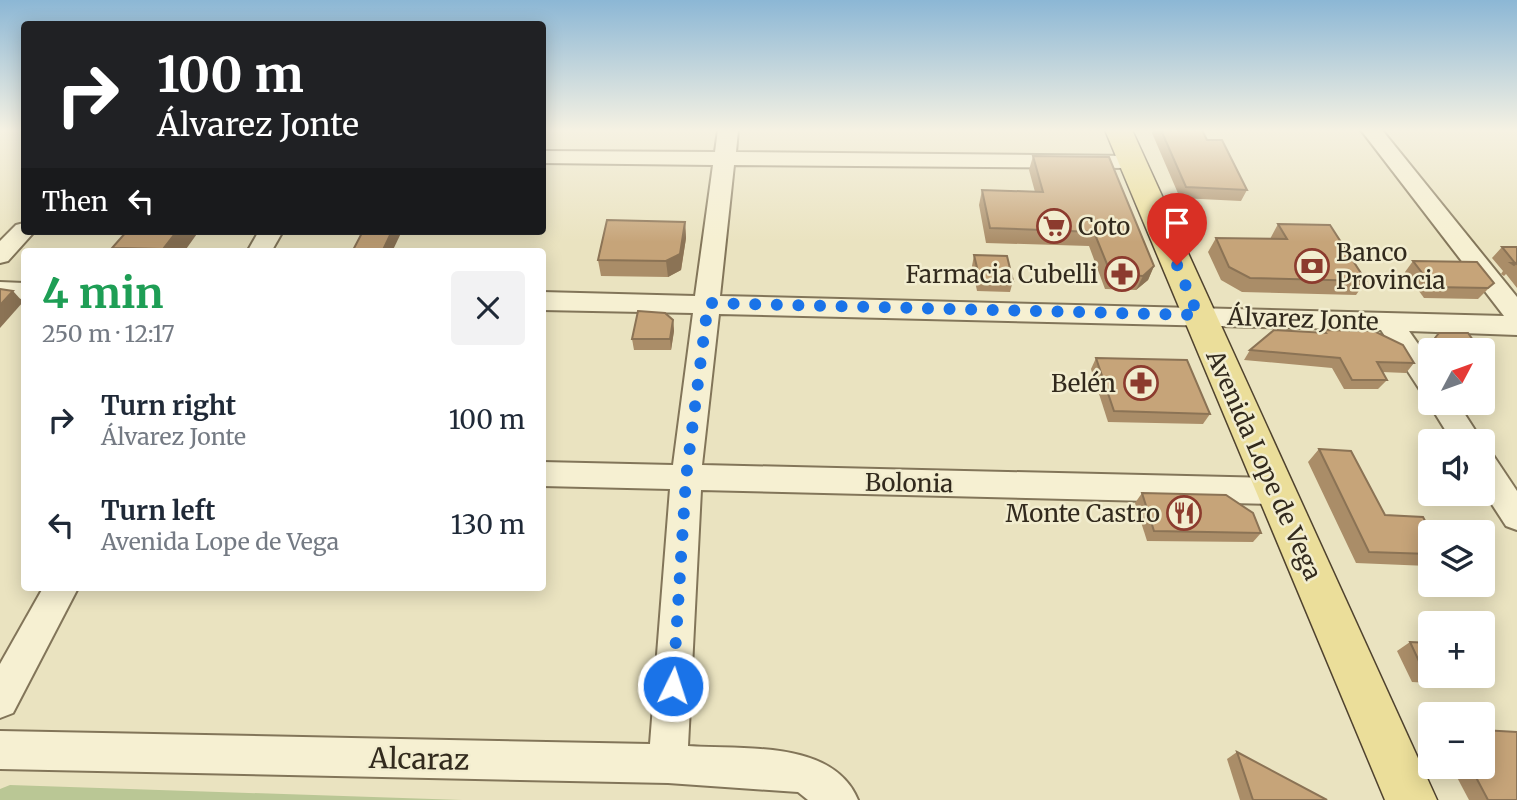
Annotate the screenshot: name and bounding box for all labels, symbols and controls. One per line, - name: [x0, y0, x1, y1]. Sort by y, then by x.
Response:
- text: 100 m: [157, 44, 304, 105]
- icon: right: [42, 49, 133, 140]
- text: Álvarez Jonte: [157, 105, 359, 145]
- icon: left: [122, 182, 160, 220]
- text: Then: [42, 185, 108, 218]
- pin: [1147, 193, 1207, 265]
- icon: arrive: [1158, 204, 1196, 242]
- supermarket icon: Coto: [1035, 207, 1073, 245]
- place label: Coto: [1078, 211, 1130, 242]
- place label: Banco Provincia: [1336, 237, 1446, 296]
- bank icon: Banco Provincia: [1293, 247, 1331, 285]
- pharmacy icon: Farmacia Cubelli: [1103, 255, 1141, 293]
- place label: Farmacia Cubelli: [905, 259, 1098, 290]
- text: 4 min: [42, 267, 164, 319]
- button: close: [451, 271, 525, 345]
- street label: Álvarez Jonte: [1226, 301, 1379, 337]
- text: 250 m · 12:17: [42, 319, 175, 348]
- north arrow: [1418, 338, 1494, 415]
- map controls: [1418, 338, 1495, 779]
- street label: Avenida Lope de Vega: [1199, 344, 1329, 585]
- pharmacy icon: Belén: [1122, 364, 1160, 402]
- place label: Belén: [1051, 368, 1116, 399]
- text: Turn right: [101, 389, 236, 422]
- icon: right: [42, 401, 80, 439]
- text: 100 m: [449, 403, 525, 436]
- text: Álvarez Jonte: [101, 422, 246, 451]
- button: sound: [1418, 429, 1495, 506]
- street label: Bolonia: [865, 467, 954, 499]
- text: Turn left: [101, 494, 215, 527]
- restaurant icon: Monte Castro: [1165, 494, 1203, 532]
- place label: Monte Castro: [1006, 498, 1160, 529]
- icon: left: [42, 506, 80, 544]
- text: 130 m: [451, 508, 525, 541]
- button: layers: [1418, 520, 1495, 597]
- text: Avenida Lope de Vega: [101, 527, 339, 556]
- button: +: [1418, 611, 1495, 688]
- position arrow: [636, 649, 710, 723]
- button: −: [1418, 702, 1495, 779]
- street label: Alcaraz: [367, 740, 470, 778]

